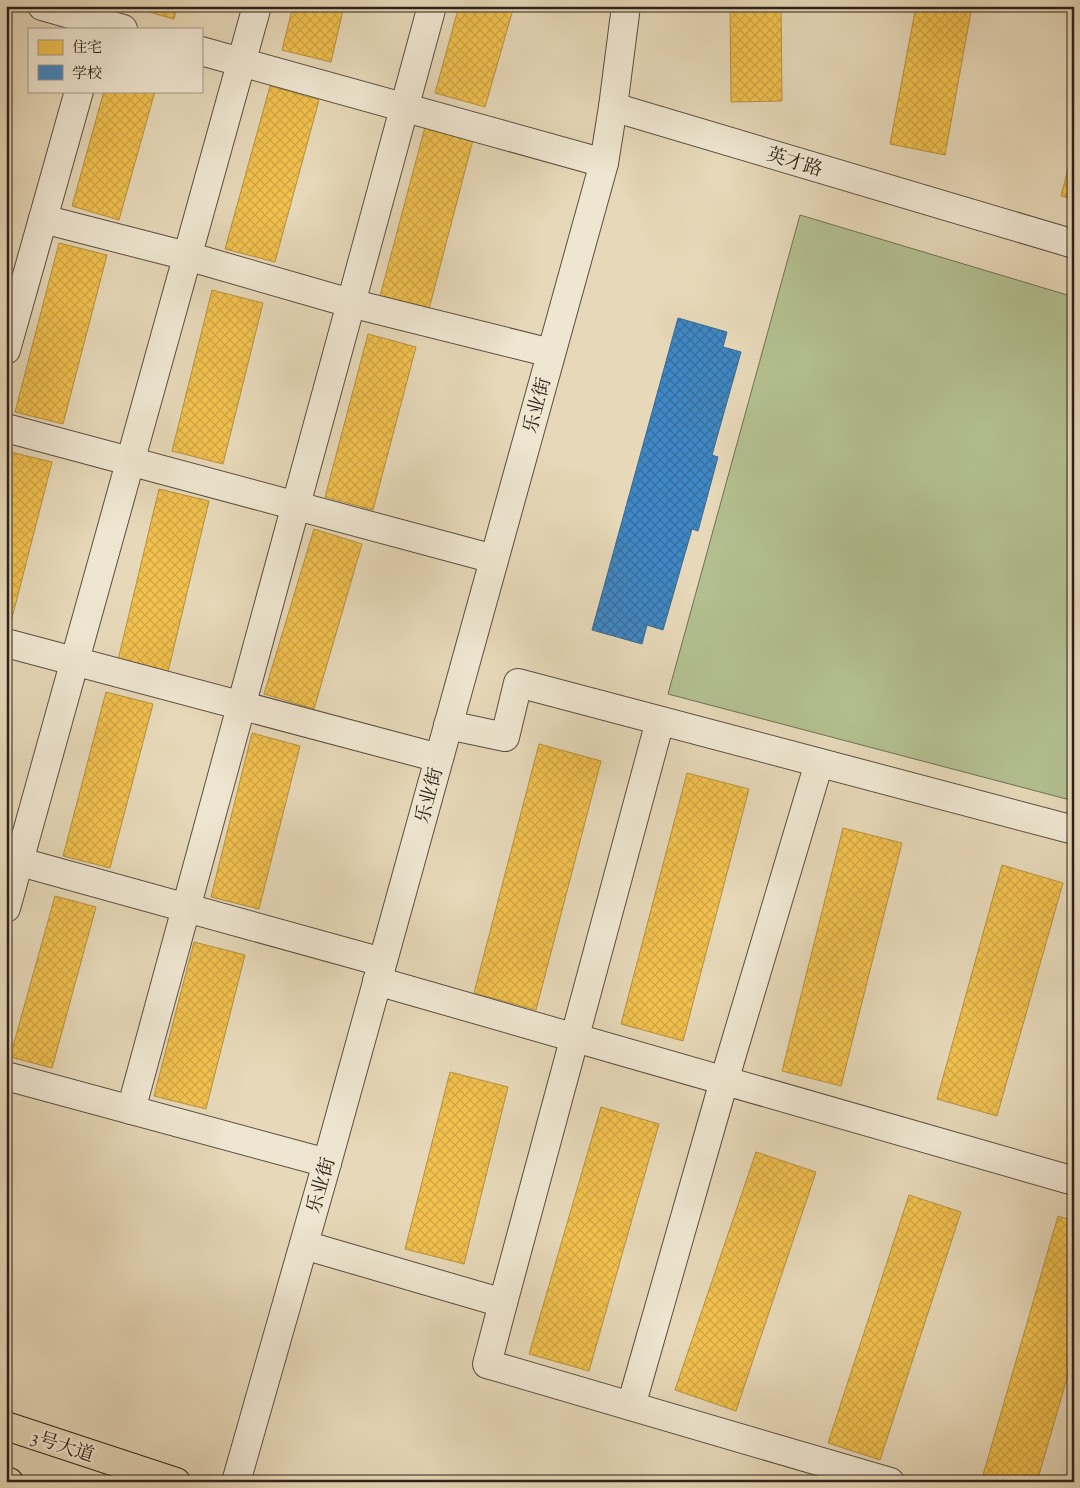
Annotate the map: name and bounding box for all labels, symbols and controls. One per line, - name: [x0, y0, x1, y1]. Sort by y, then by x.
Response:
- legend: [28, 28, 202, 92]
- text: 住宅: [72, 38, 102, 59]
- text: 学校: [72, 64, 102, 85]
- street label: 英才路: [763, 142, 825, 185]
- street label: 乐业街: [518, 375, 559, 437]
- street label: 乐业街: [410, 765, 451, 827]
- street label: 乐业街: [302, 1155, 343, 1217]
- street label: 3号大道: [27, 1425, 97, 1470]

